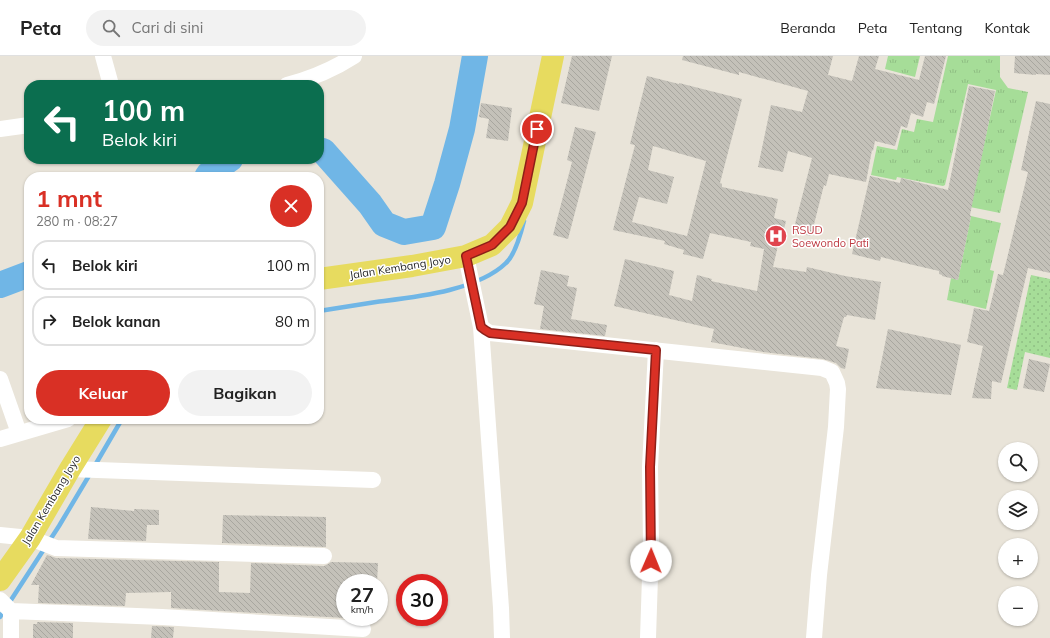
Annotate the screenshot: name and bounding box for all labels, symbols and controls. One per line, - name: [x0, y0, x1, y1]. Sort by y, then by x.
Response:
- search box: [86, 10, 366, 46]
- text: Peta: [20, 16, 62, 40]
- icon: search: [100, 17, 122, 39]
- text: Cari di sini: [132, 18, 203, 37]
- text: Beranda: [780, 19, 836, 37]
- text: Peta: [858, 19, 887, 37]
- text: Tentang: [909, 19, 963, 37]
- text: Kontak: [985, 19, 1030, 37]
- text: 100 m: [102, 93, 185, 128]
- icon: left: [36, 96, 88, 148]
- pin: [520, 112, 554, 146]
- icon: arrive: [526, 118, 548, 140]
- text: Belok kiri: [102, 128, 177, 151]
- text: 1 mnt: [36, 183, 102, 213]
- button: close: [270, 185, 312, 227]
- text: 280 m · 08:27: [36, 213, 118, 229]
- hospital icon: RSUD Soewondo Pati: [763, 223, 789, 249]
- place label: RSUD Soewondo Pati: [792, 223, 869, 250]
- street label: Jalan Kembang Joyo: [348, 252, 452, 282]
- icon: left: [38, 254, 60, 276]
- text: Belok kiri: [72, 256, 138, 275]
- text: 100 m: [266, 256, 310, 275]
- icon: right: [38, 310, 60, 332]
- text: Belok kanan: [72, 312, 161, 331]
- text: 80 m: [275, 312, 310, 331]
- button: Keluar: [36, 370, 170, 416]
- button: Bagikan: [178, 370, 312, 416]
- map controls: [998, 442, 1038, 626]
- button: search: [998, 442, 1038, 482]
- street label: Jalan Kembang Joyo: [19, 453, 83, 547]
- button: layers: [998, 490, 1038, 530]
- button: +: [998, 538, 1038, 578]
- position arrow: [630, 540, 672, 582]
- speed limit sign: 30: [396, 574, 448, 626]
- text: 27: [350, 582, 374, 607]
- button: −: [998, 586, 1038, 626]
- text: km/h: [351, 603, 373, 616]

